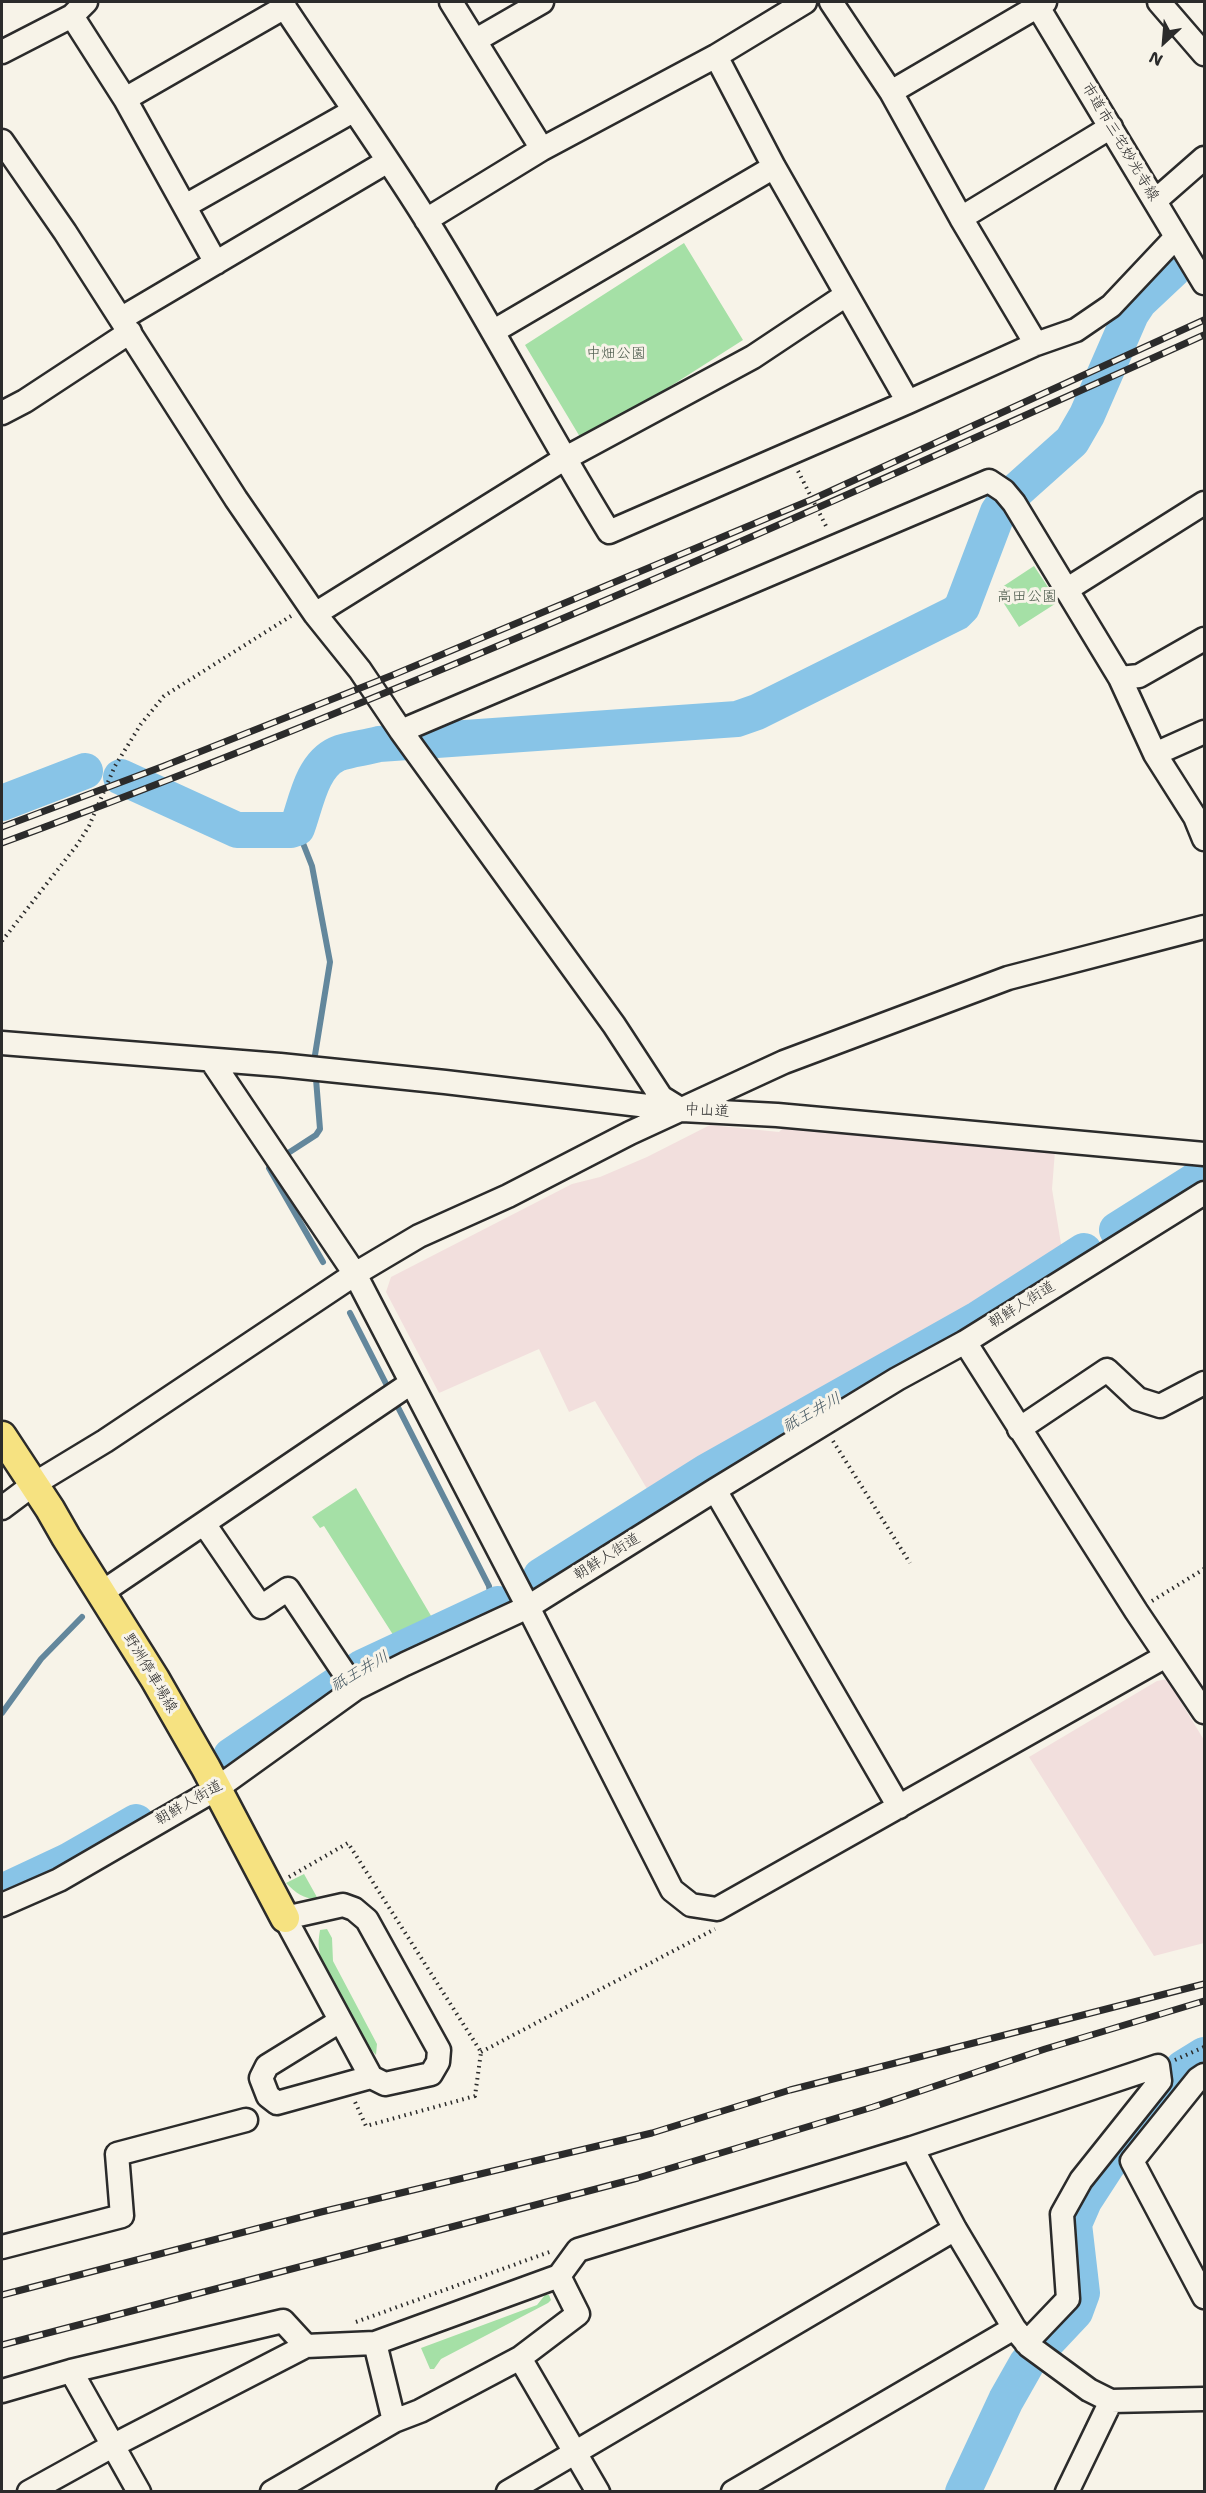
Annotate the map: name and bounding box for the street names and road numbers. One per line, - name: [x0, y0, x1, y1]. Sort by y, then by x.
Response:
- street label: 市道市三宅妙光寺線: [1078, 80, 1162, 204]
- street label: 中山道: [684, 1101, 730, 1121]
- street label: 朝鮮人街道: [985, 1277, 1059, 1333]
- street label: 朝鮮人街道: [570, 1529, 644, 1585]
- street label: 野洲停車場線: [119, 1630, 181, 1716]
- street label: 朝鮮人街道: [152, 1776, 226, 1830]

